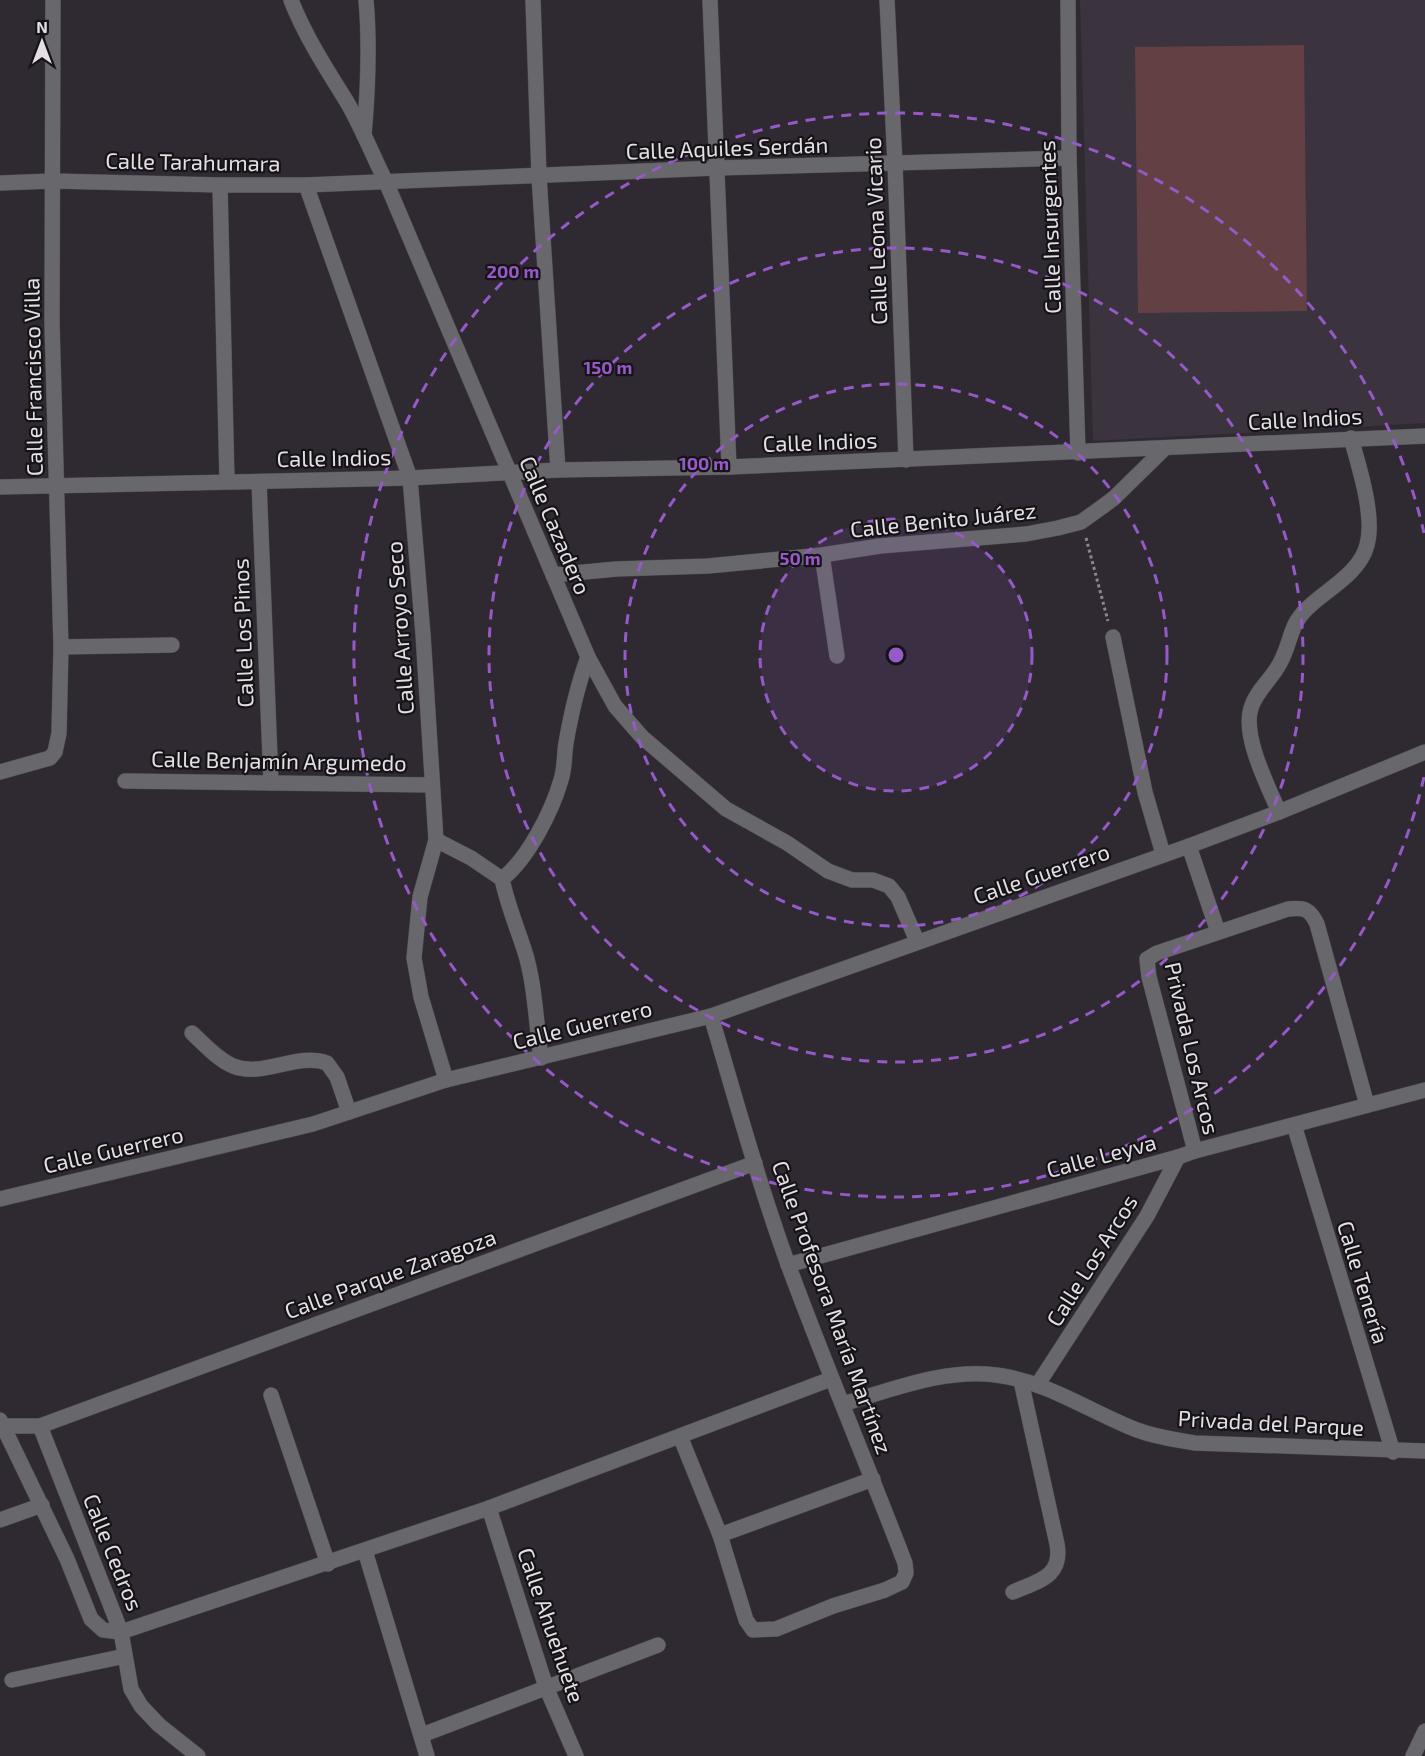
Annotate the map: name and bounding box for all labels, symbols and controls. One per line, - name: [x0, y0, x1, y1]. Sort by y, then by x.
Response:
- north arrow: [12, 12, 72, 72]
- text: N: [36, 17, 48, 36]
- street label: Calle Aquiles Serdán: [625, 130, 829, 164]
- street label: Calle Leona Vicario: [859, 137, 891, 325]
- street label: Calle Insurgentes: [1033, 140, 1065, 314]
- street label: Calle Tarahumara: [105, 146, 281, 176]
- text: 200 m: [487, 260, 539, 282]
- street label: Calle Francisco Villa: [17, 278, 47, 476]
- text: 150 m: [584, 356, 632, 378]
- street label: Calle Indios: [1247, 402, 1363, 434]
- street label: Calle Indios: [762, 426, 878, 456]
- street label: Calle Indios: [276, 443, 392, 471]
- street label: Calle Cazadero: [515, 452, 597, 598]
- text: 100 m: [679, 452, 729, 474]
- street label: Calle Benito Juárez: [849, 496, 1037, 542]
- street label: Calle Arroyo Seco: [380, 541, 418, 715]
- text: 50 m: [779, 547, 821, 569]
- street label: Calle Los Pinos: [226, 558, 258, 708]
- centre of rings: [886, 645, 906, 665]
- street label: Calle Benjamín Argumedo: [151, 745, 407, 776]
- street label: Calle Guerrero: [969, 837, 1113, 909]
- street label: Privada Los Arcos: [1161, 959, 1225, 1137]
- street label: Calle Guerrero: [510, 994, 654, 1054]
- street label: Calle Guerrero: [41, 1120, 185, 1178]
- street label: Calle Leyva: [1043, 1128, 1159, 1182]
- street label: Calle Profesora María Martínez: [768, 1157, 898, 1457]
- street label: Calle Los Arcos: [1040, 1189, 1142, 1331]
- street label: Calle Tenería: [1333, 1217, 1395, 1347]
- street label: Calle Parque Zaragoza: [281, 1223, 499, 1323]
- street label: Privada del Parque: [1177, 1404, 1365, 1440]
- street label: Calle Cedros: [79, 1490, 149, 1614]
- street label: Calle Ahuehuete: [513, 1544, 591, 1706]

